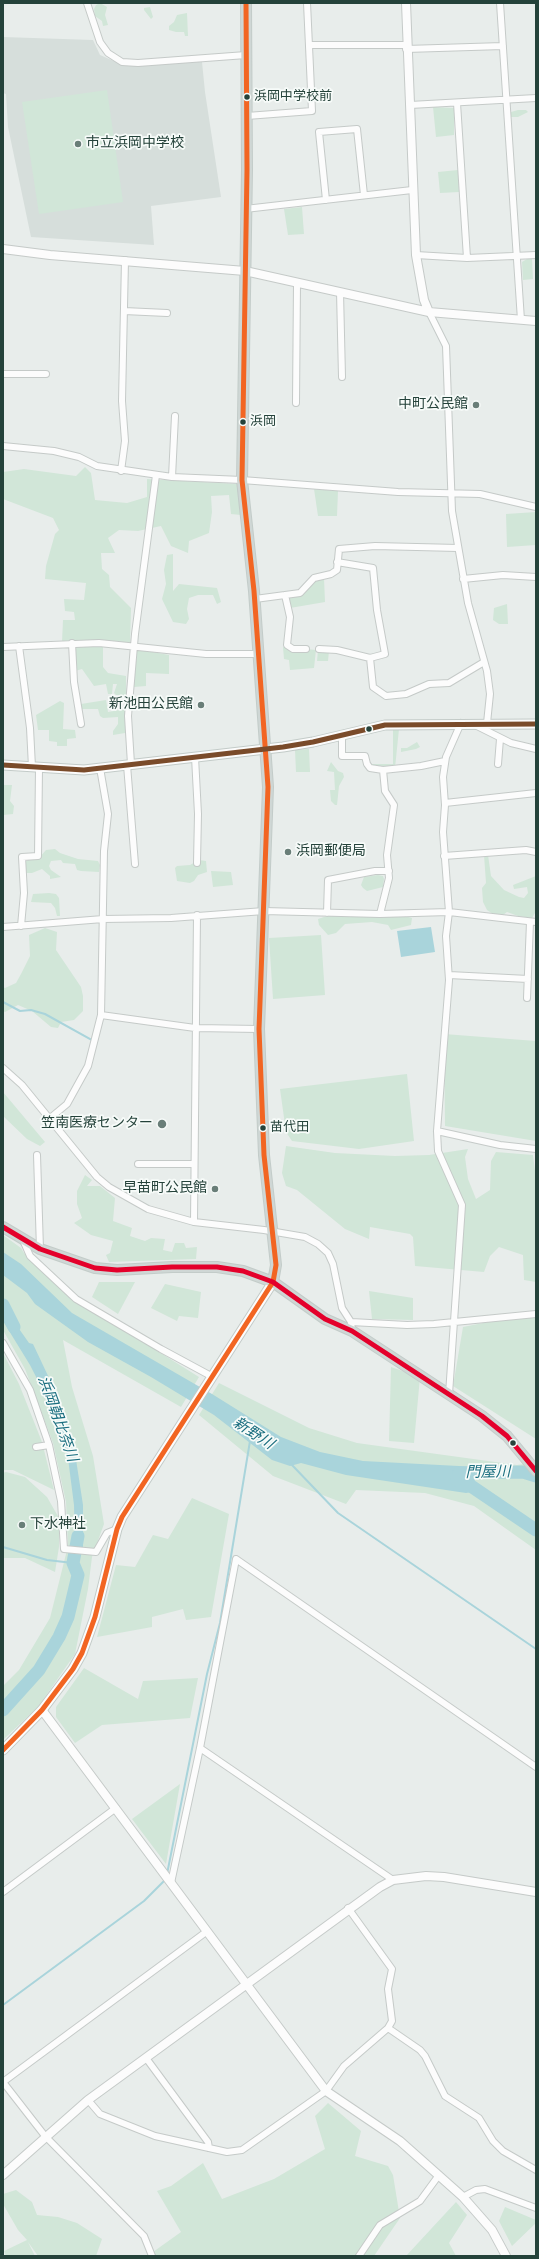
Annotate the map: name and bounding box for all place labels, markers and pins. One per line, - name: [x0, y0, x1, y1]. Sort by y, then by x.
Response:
- place label: 浜岡中学校前: [254, 89, 332, 105]
- marker: 浜岡中学校前: [242, 92, 252, 102]
- place label: 市立浜岡中学校: [86, 136, 184, 152]
- marker: 市立浜岡中学校: [73, 139, 83, 149]
- place label: 中町公民館: [398, 397, 468, 413]
- marker: 中町公民館: [471, 400, 481, 410]
- place label: 浜岡: [250, 414, 276, 430]
- marker: 浜岡: [238, 417, 248, 427]
- place label: 新池田公民館: [109, 697, 193, 713]
- marker: 新池田公民館: [196, 700, 206, 710]
- unlabelled marker: [364, 724, 374, 734]
- place label: 浜岡郵便局: [296, 844, 366, 860]
- marker: 浜岡郵便局: [283, 847, 293, 857]
- place label: 笠南医療センター: [41, 1116, 153, 1132]
- marker: 笠南医療センター: [156, 1118, 168, 1130]
- place label: 苗代田: [270, 1120, 309, 1136]
- marker: 苗代田: [258, 1123, 268, 1133]
- place label: 早苗町公民館: [123, 1181, 207, 1197]
- marker: 早苗町公民館: [210, 1184, 220, 1194]
- unlabelled marker: [508, 1438, 518, 1448]
- place label: 下水神社: [30, 1517, 86, 1533]
- marker: 下水神社: [17, 1520, 27, 1530]

